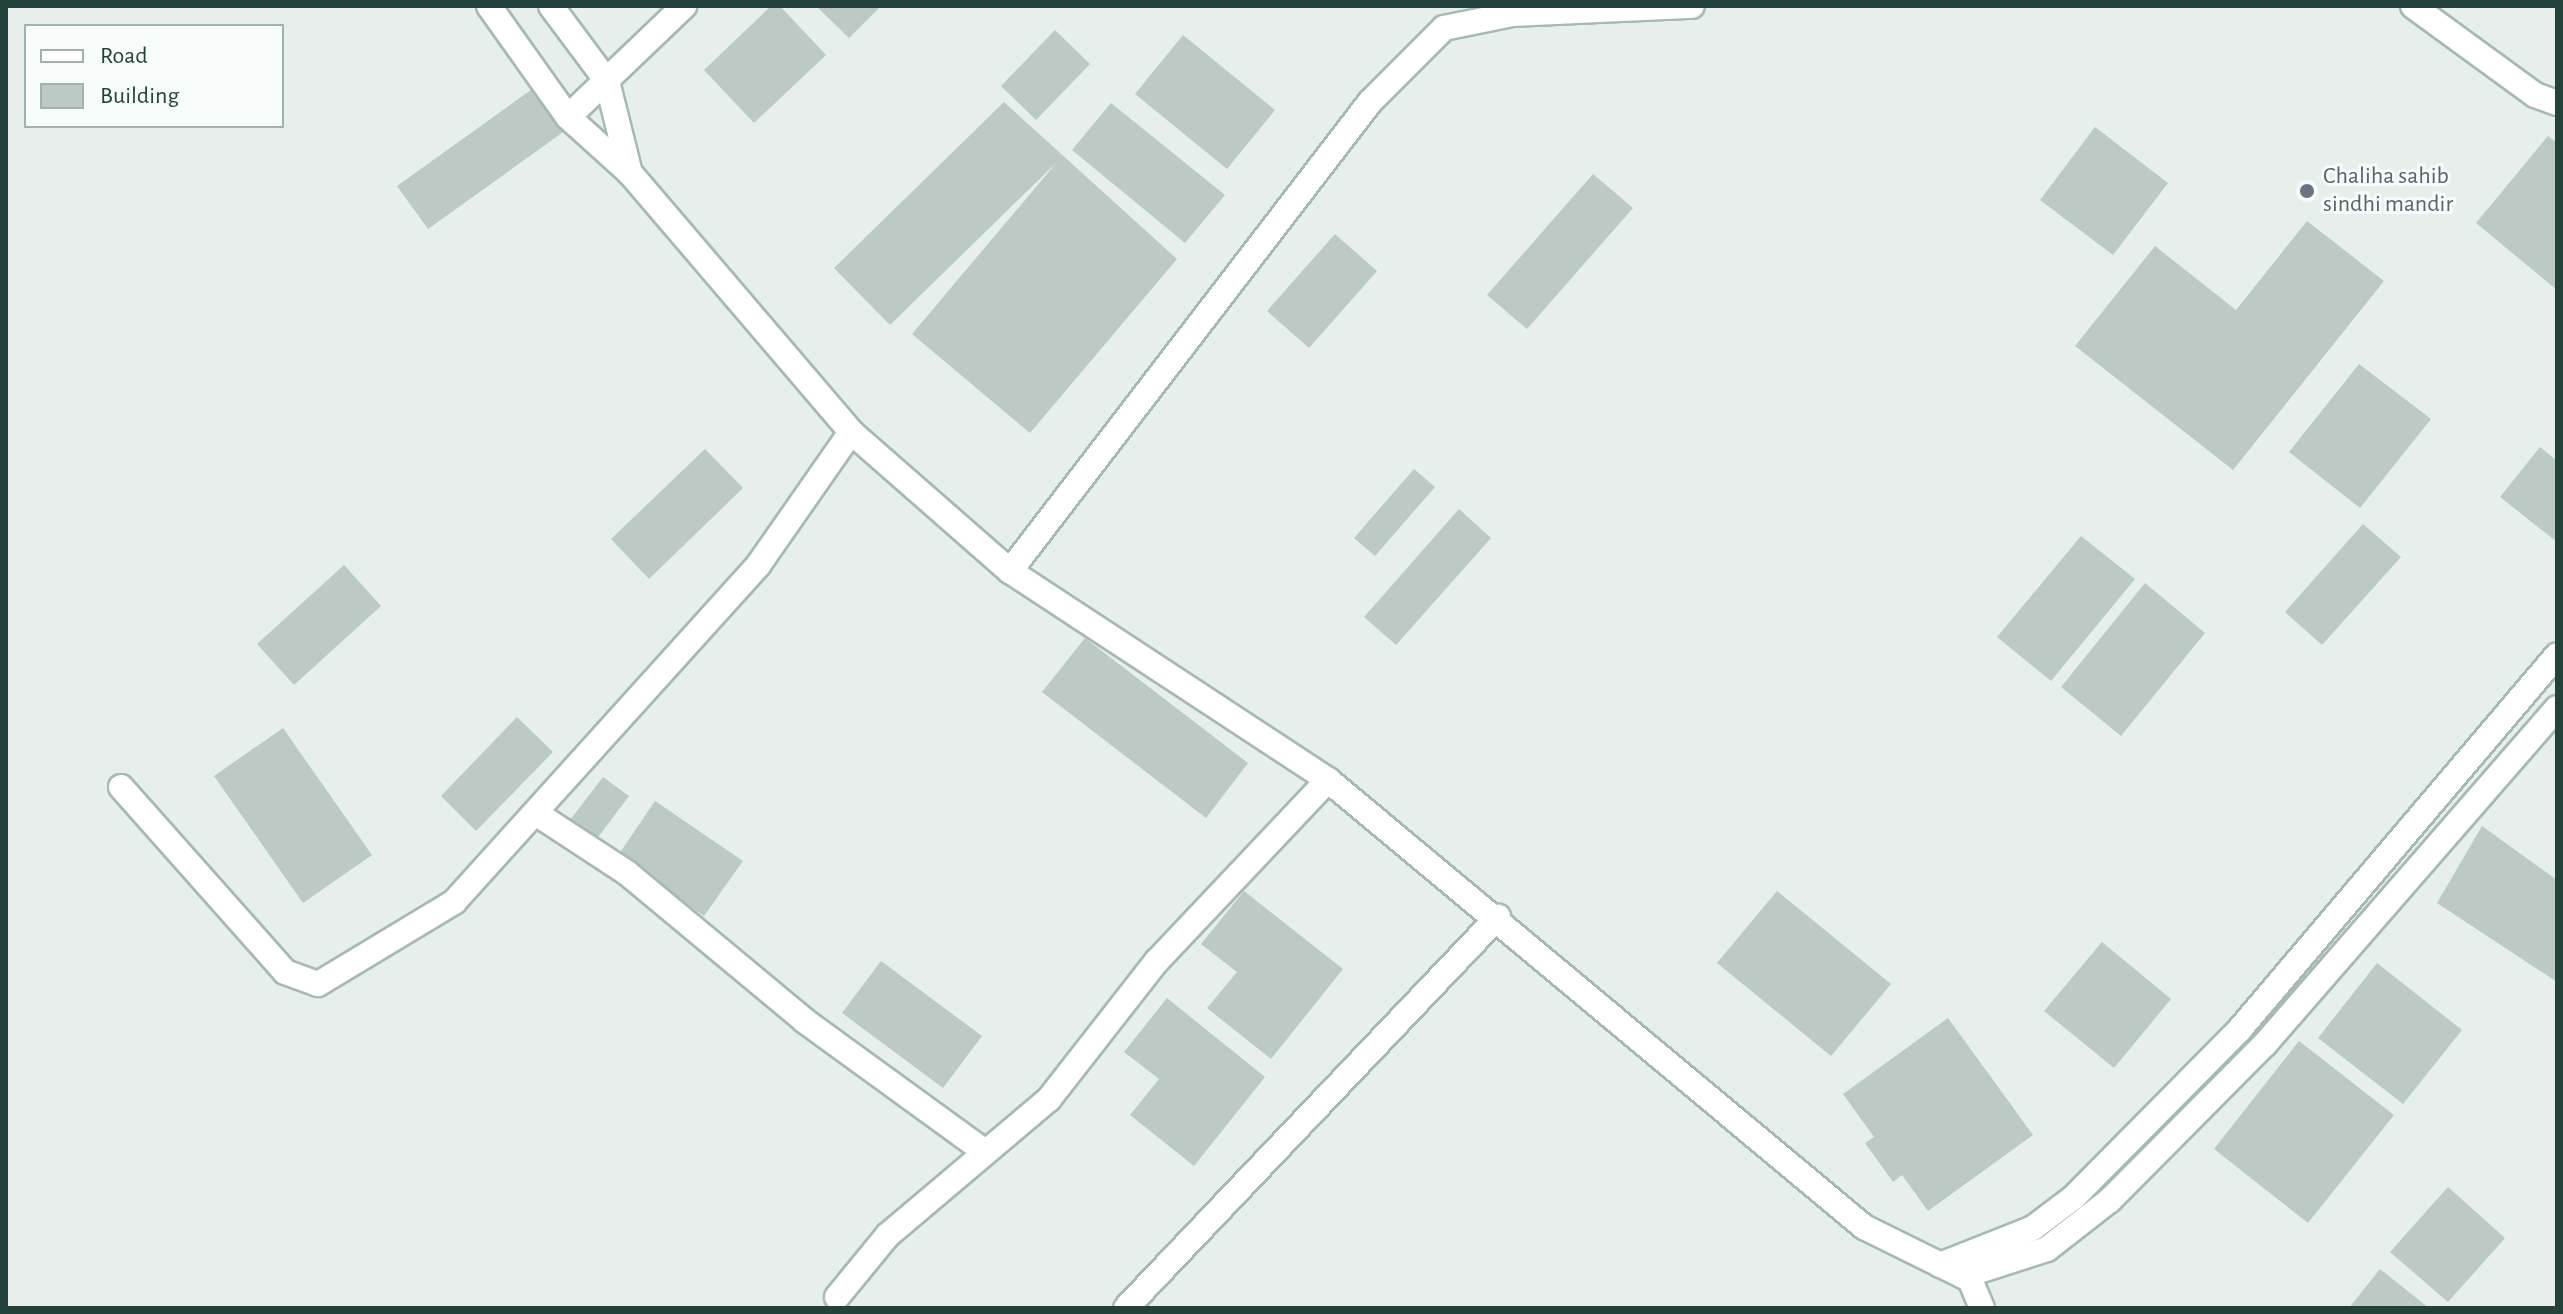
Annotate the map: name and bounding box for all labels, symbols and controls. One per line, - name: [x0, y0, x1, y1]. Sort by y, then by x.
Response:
- legend: [24, 24, 284, 128]
- text: Road: [100, 44, 148, 68]
- text: Building: [100, 84, 179, 108]
- place label: Chaliha sahib sindhi mandir: [2323, 163, 2453, 219]
- marker: Chaliha sahib sindhi mandir: [2298, 182, 2316, 200]

